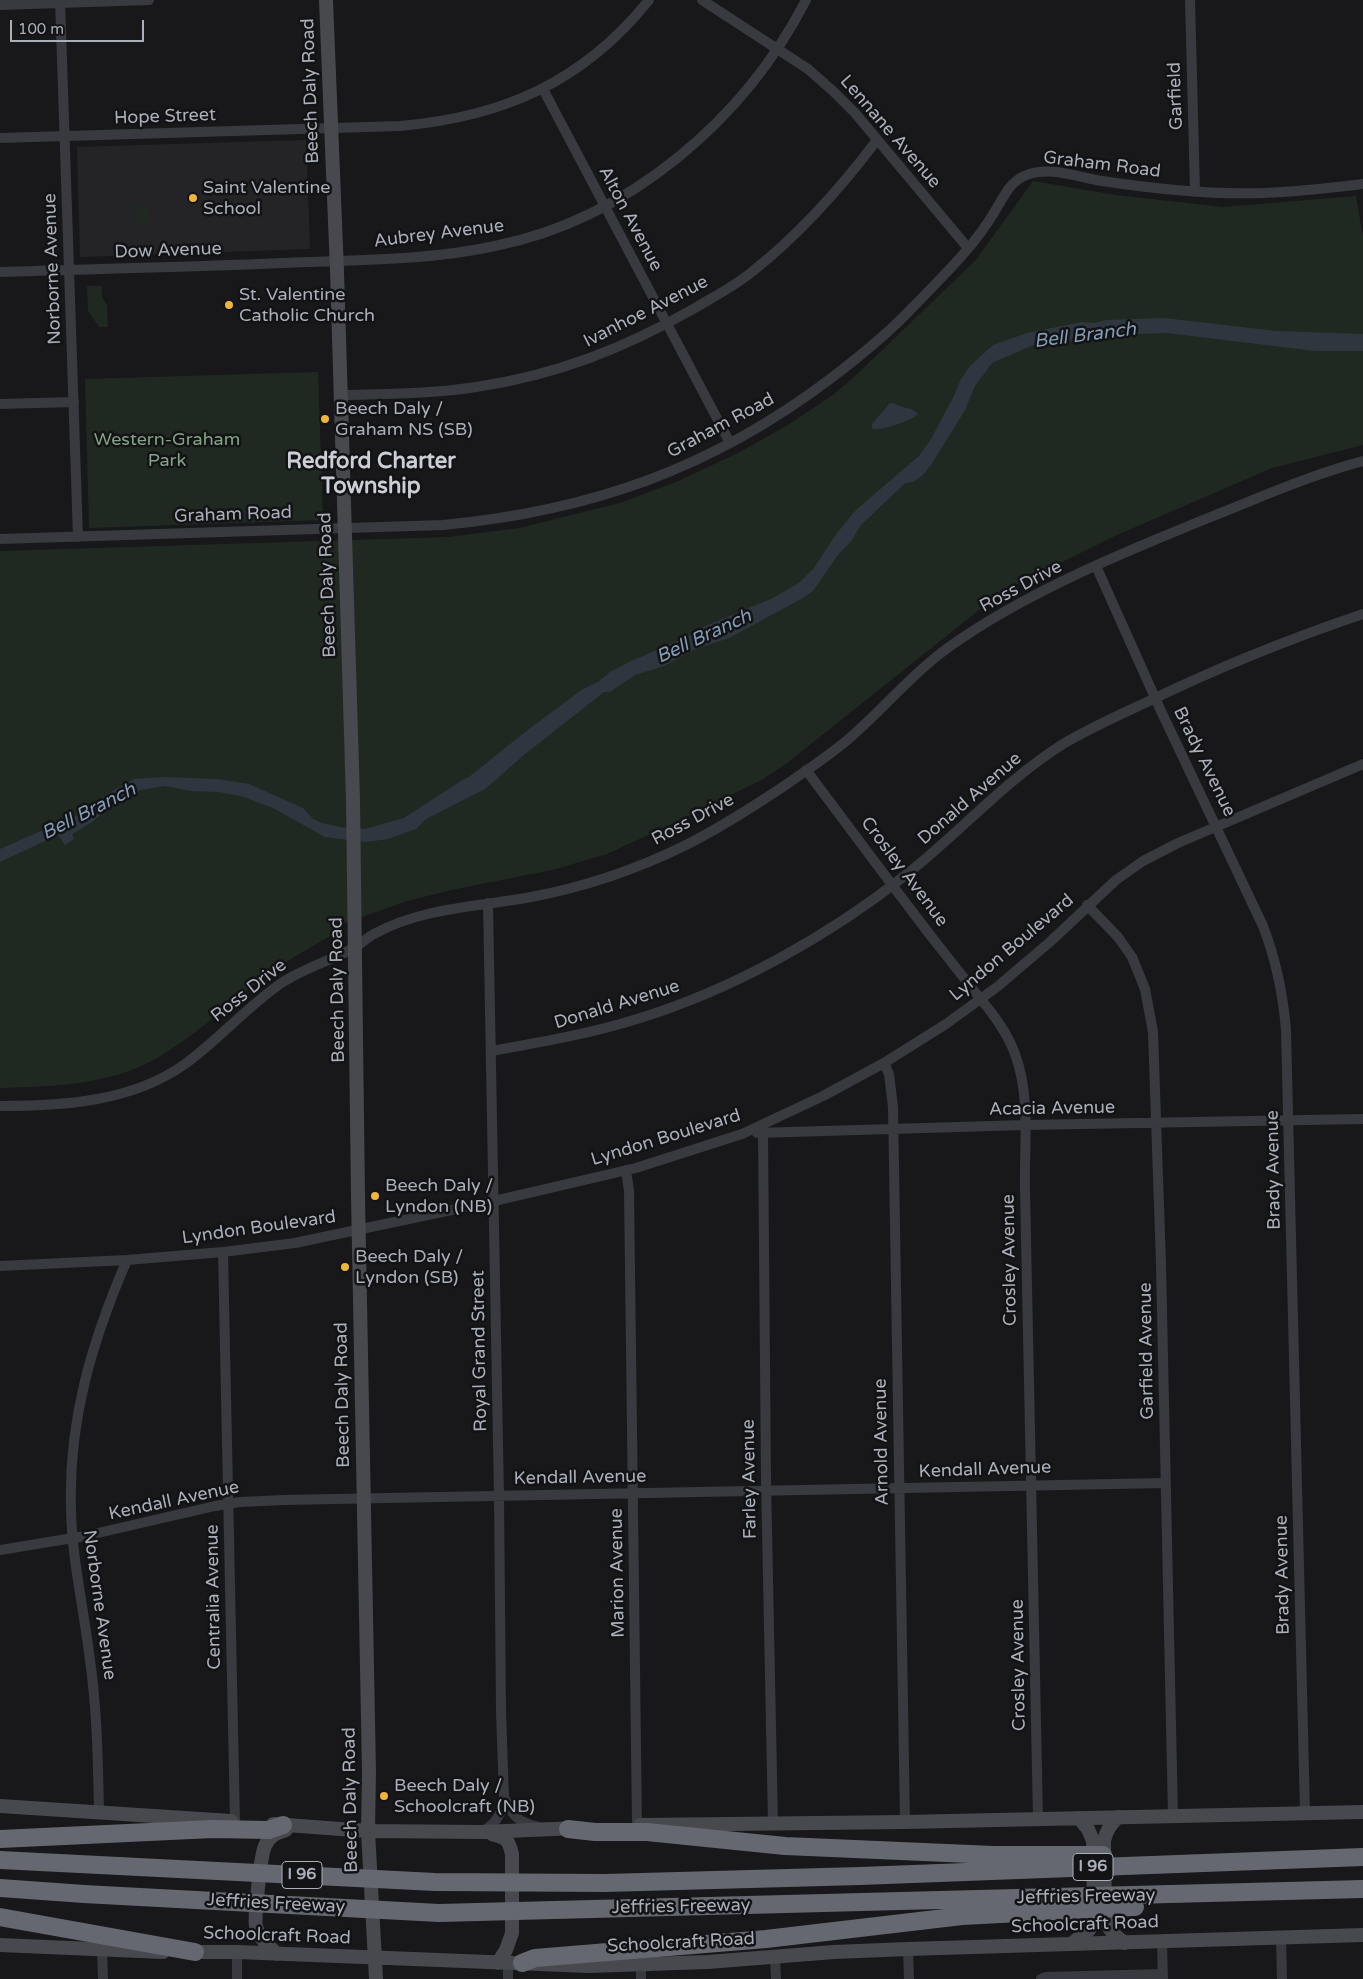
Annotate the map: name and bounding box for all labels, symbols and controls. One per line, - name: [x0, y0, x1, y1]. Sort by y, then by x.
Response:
- scale bar: [12, 10, 146, 42]
- street label: Beech Daly Road: [298, 18, 324, 164]
- text: 100 m: [18, 20, 64, 38]
- street label: Garfield: [1164, 62, 1188, 130]
- street label: Lennane Avenue: [835, 71, 945, 193]
- street label: Hope Street: [114, 104, 216, 130]
- street label: Graham Road: [1042, 147, 1162, 183]
- street label: Alton Avenue: [593, 163, 667, 275]
- place label: Saint Valentine School: [203, 177, 331, 220]
- marker: Saint Valentine School: [187, 192, 199, 204]
- street label: Norborne Avenue: [40, 193, 66, 345]
- street label: Aubrey Avenue: [373, 215, 505, 253]
- street label: Dow Avenue: [114, 238, 222, 264]
- street label: Ivanhoe Avenue: [580, 271, 712, 353]
- place label: St. Valentine Catholic Church: [239, 284, 375, 326]
- marker: St. Valentine Catholic Church: [223, 299, 235, 311]
- water label: Bell Branch: [1033, 318, 1137, 354]
- street label: Graham Road: [664, 389, 778, 463]
- place label: Beech Daly / Graham NS (SB): [335, 398, 473, 440]
- marker: Beech Daly / Graham NS (SB): [319, 413, 331, 425]
- park label: Western-Graham Park: [94, 429, 240, 472]
- district label: Redford Charter Township: [286, 449, 456, 501]
- street label: Graham Road: [174, 502, 292, 528]
- street label: Beech Daly Road: [315, 512, 341, 658]
- street label: Ross Drive: [976, 556, 1066, 618]
- water label: Bell Branch: [653, 605, 755, 669]
- street label: Brady Avenue: [1168, 704, 1240, 820]
- street label: Donald Avenue: [914, 748, 1026, 850]
- water label: Bell Branch: [38, 779, 140, 845]
- street label: Ross Drive: [648, 789, 738, 851]
- street label: Crosley Avenue: [856, 813, 952, 931]
- street label: Lyndon Boulevard: [946, 890, 1078, 1006]
- street label: Beech Daly Road: [326, 917, 350, 1063]
- street label: Ross Drive: [207, 955, 291, 1027]
- street label: Donald Avenue: [552, 976, 682, 1034]
- street label: Acacia Avenue: [989, 1097, 1115, 1121]
- street label: Lyndon Boulevard: [589, 1105, 743, 1171]
- street label: Brady Avenue: [1262, 1110, 1286, 1230]
- place label: Beech Daly / Lyndon (NB): [385, 1175, 493, 1218]
- marker: Beech Daly / Lyndon (NB): [369, 1190, 381, 1202]
- street label: Crosley Avenue: [998, 1194, 1022, 1326]
- street label: Lyndon Boulevard: [181, 1206, 337, 1250]
- place label: Beech Daly / Lyndon (SB): [355, 1246, 463, 1288]
- marker: Beech Daly / Lyndon (SB): [339, 1261, 351, 1273]
- street label: Royal Grand Street: [468, 1270, 492, 1432]
- street label: Garfield Avenue: [1135, 1282, 1159, 1420]
- street label: Beech Daly Road: [331, 1322, 355, 1468]
- street label: Arnold Avenue: [870, 1378, 894, 1506]
- street label: Farley Avenue: [738, 1419, 762, 1539]
- street label: Kendall Avenue: [918, 1457, 1052, 1483]
- street label: Kendall Avenue: [513, 1466, 647, 1490]
- street label: Kendall Avenue: [107, 1477, 241, 1525]
- street label: Marion Avenue: [606, 1508, 630, 1638]
- street label: Brady Avenue: [1271, 1515, 1295, 1635]
- street label: Centralia Avenue: [202, 1524, 226, 1670]
- street label: Norborne Avenue: [78, 1528, 120, 1682]
- street label: Crosley Avenue: [1007, 1599, 1031, 1731]
- street label: Beech Daly Road: [339, 1727, 363, 1873]
- place label: Beech Daly / Schoolcraft (NB): [394, 1775, 535, 1818]
- marker: Beech Daly / Schoolcraft (NB): [378, 1790, 390, 1802]
- road number: I 96: [1073, 1854, 1113, 1880]
- road number: I 96: [282, 1862, 322, 1888]
- street label: Jeffries Freeway: [1017, 1885, 1155, 1909]
- street label: Jeffries Freeway: [206, 1890, 346, 1918]
- street label: Jeffries Freeway: [612, 1895, 750, 1919]
- street label: Schoolcraft Road: [1011, 1912, 1159, 1938]
- street label: Schoolcraft Road: [203, 1923, 351, 1949]
- street label: Schoolcraft Road: [607, 1928, 755, 1958]

